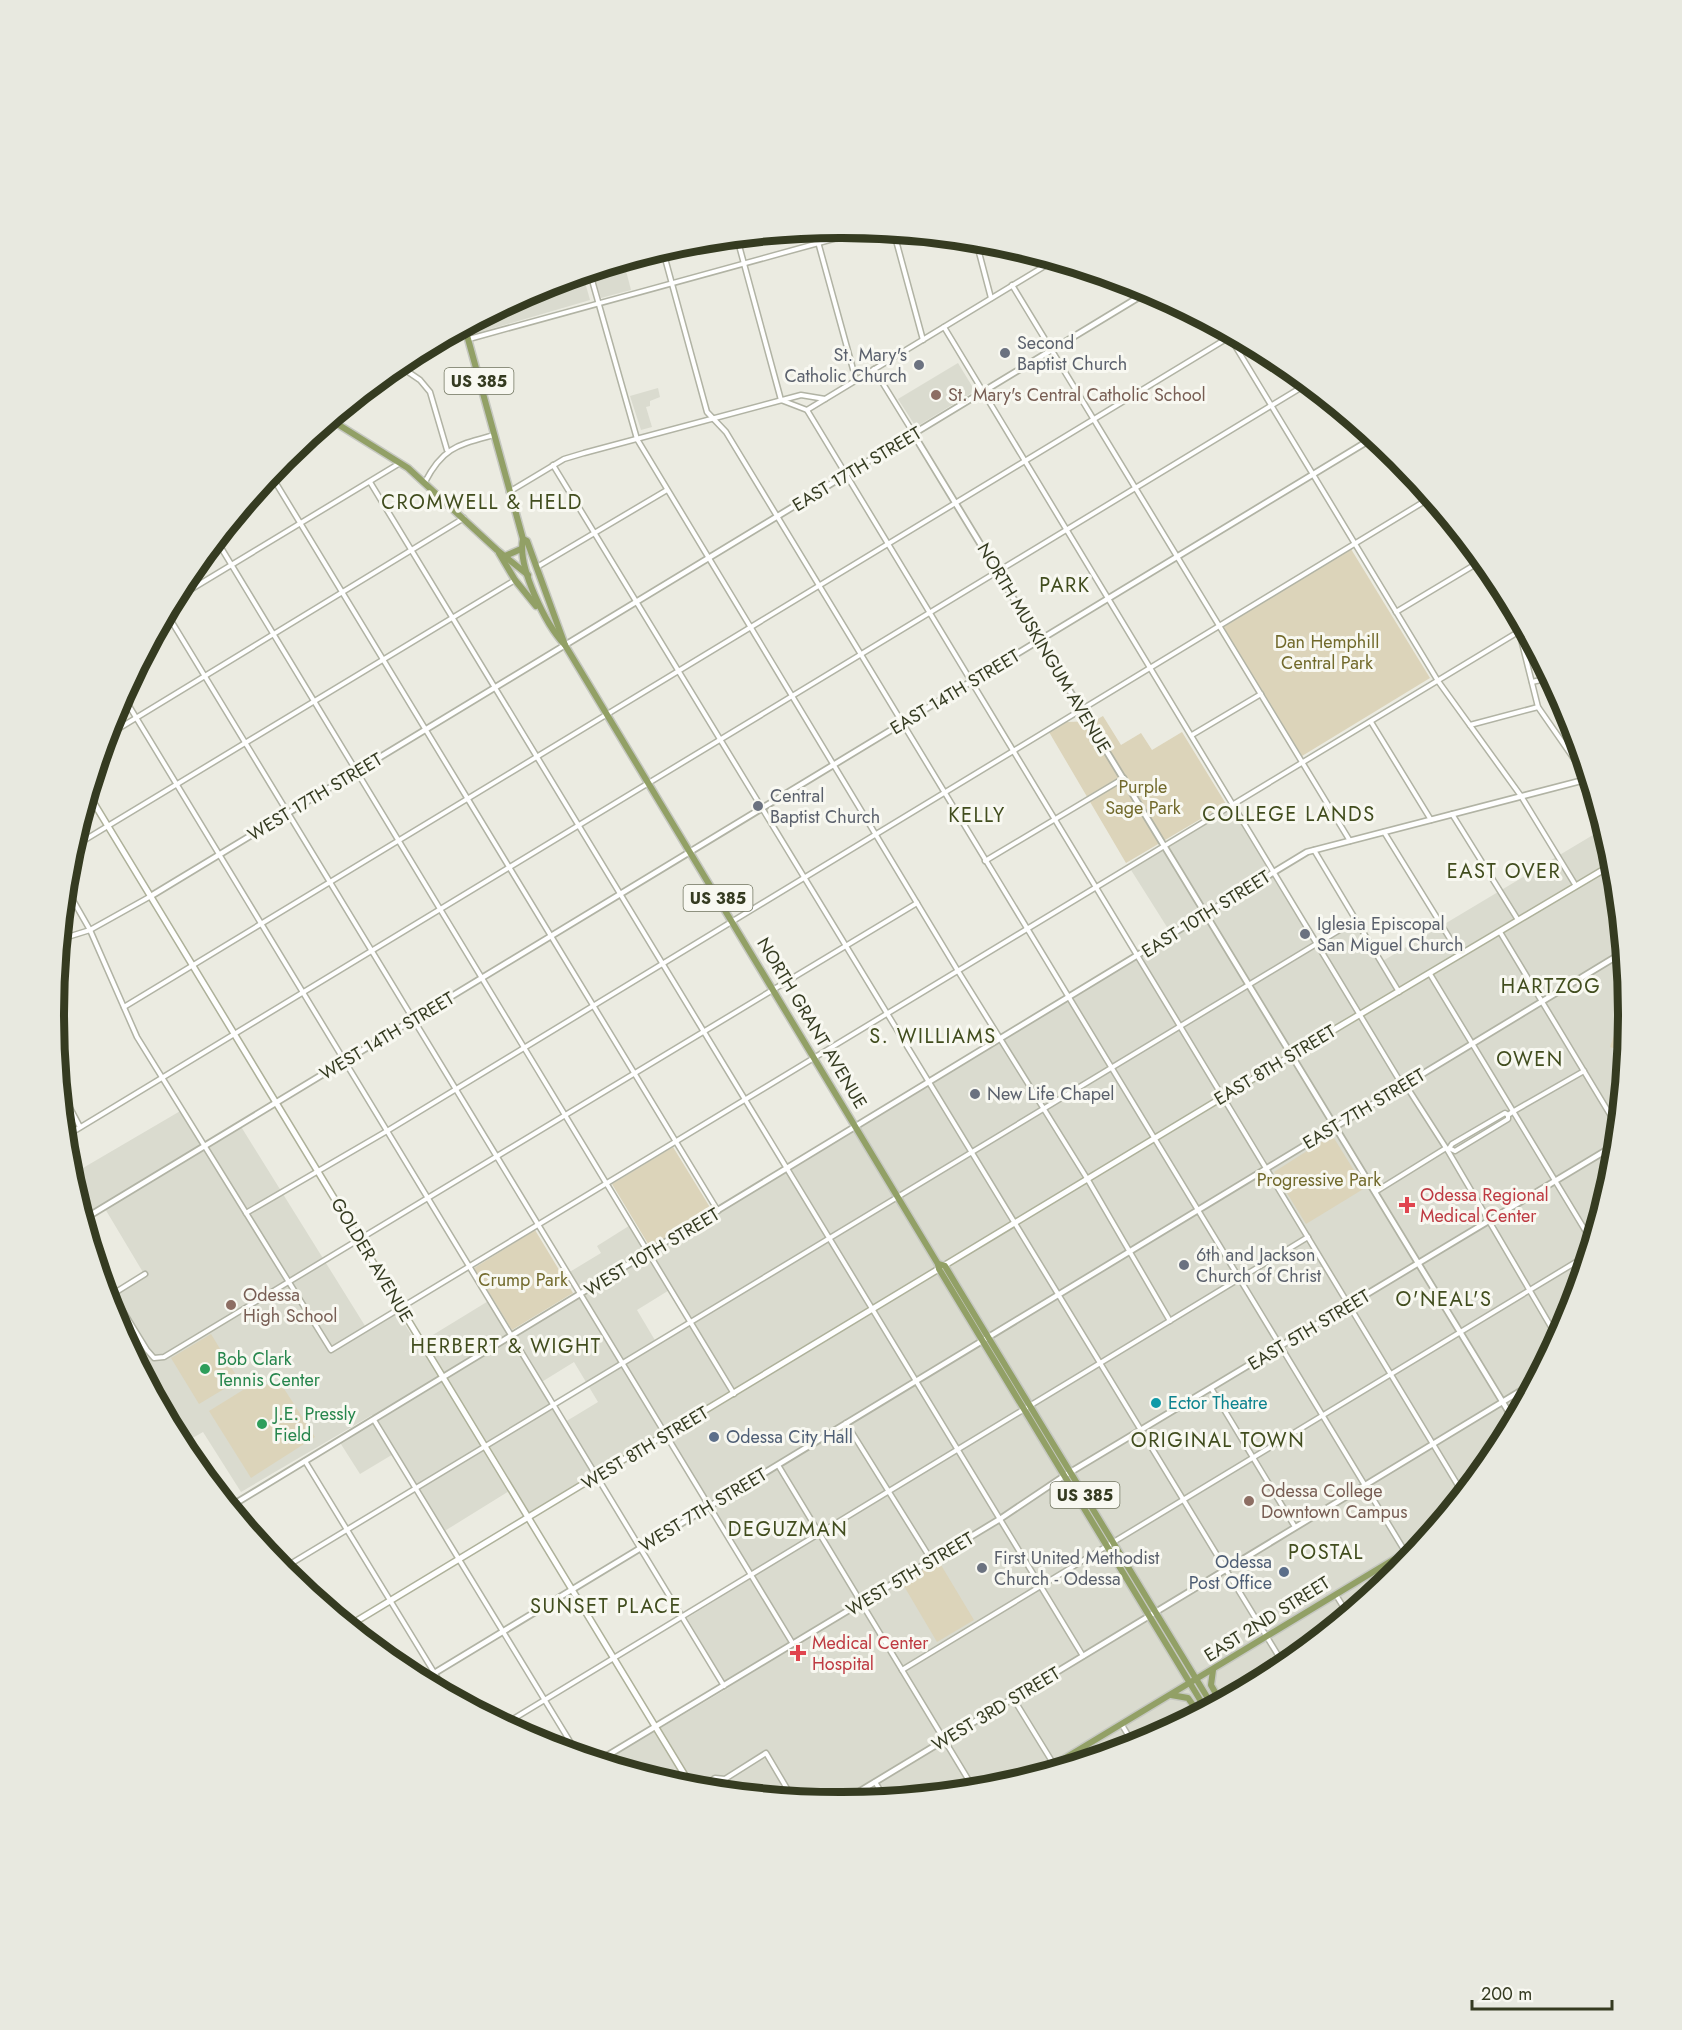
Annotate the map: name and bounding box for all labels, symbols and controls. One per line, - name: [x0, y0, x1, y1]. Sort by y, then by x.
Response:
- place label: Second Baptist Church: [1017, 330, 1127, 377]
- place label: St. Mary's Catholic Church: [784, 342, 907, 389]
- marker: Second Baptist Church: [998, 346, 1012, 360]
- marker: St. Mary's Catholic Church: [912, 358, 926, 372]
- road number: US 385: [444, 368, 514, 394]
- place label: St. Mary's Central Catholic School: [948, 382, 1206, 408]
- marker: St. Mary's Central Catholic School: [929, 388, 943, 402]
- street label: EAST 17TH STREET: [787, 420, 927, 518]
- district label: CROMWELL & HELD: [381, 488, 583, 517]
- street label: NORTH MUSKINGUM AVENUE: [971, 538, 1117, 758]
- district label: PARK: [1039, 571, 1091, 600]
- park label: Dan Hemphill Central Park: [1275, 629, 1379, 676]
- street label: EAST 14TH STREET: [885, 643, 1025, 741]
- street label: WEST 17TH STREET: [243, 746, 388, 847]
- park label: Purple Sage Park: [1105, 774, 1181, 821]
- place label: Central Baptist Church: [770, 783, 880, 830]
- marker: Central Baptist Church: [751, 799, 765, 813]
- district label: COLLEGE LANDS: [1202, 800, 1376, 829]
- district label: KELLY: [948, 801, 1006, 830]
- district label: EAST OVER: [1447, 857, 1561, 886]
- street label: EAST 10TH STREET: [1137, 864, 1276, 964]
- road number: US 385: [684, 885, 752, 911]
- place label: Iglesia Episcopal San Miguel Church: [1317, 911, 1463, 958]
- marker: Iglesia Episcopal San Miguel Church: [1298, 927, 1312, 941]
- street label: NORTH GRANT AVENUE: [751, 933, 873, 1113]
- district label: HARTZOG: [1501, 972, 1601, 1001]
- street label: WEST 14TH STREET: [315, 985, 460, 1087]
- street label: EAST 8TH STREET: [1209, 1018, 1341, 1112]
- district label: S. WILLIAMS: [869, 1022, 997, 1051]
- district label: OWEN: [1496, 1045, 1564, 1074]
- street label: EAST 7TH STREET: [1298, 1062, 1431, 1156]
- place label: New Life Chapel: [987, 1081, 1114, 1107]
- marker: New Life Chapel: [968, 1087, 982, 1101]
- park label: Progressive Park: [1257, 1167, 1381, 1193]
- place label: Odessa Regional Medical Center: [1420, 1182, 1549, 1229]
- street label: GOLDER AVENUE: [325, 1193, 419, 1327]
- marker: Odessa Regional Medical Center: [1398, 1196, 1416, 1214]
- street label: WEST 10TH STREET: [580, 1201, 725, 1303]
- place label: 6th and Jackson Church of Christ: [1196, 1242, 1322, 1289]
- marker: 6th and Jackson Church of Christ: [1177, 1258, 1191, 1272]
- park label: Crump Park: [478, 1267, 568, 1293]
- place label: Odessa High School: [243, 1282, 337, 1329]
- street label: EAST 5TH STREET: [1243, 1283, 1376, 1377]
- district label: O'NEAL'S: [1395, 1285, 1493, 1314]
- marker: Odessa High School: [224, 1298, 238, 1312]
- district label: HERBERT & WIGHT: [411, 1332, 601, 1361]
- place label: Bob Clark Tennis Center: [217, 1346, 321, 1393]
- marker: Bob Clark Tennis Center: [198, 1362, 212, 1376]
- place label: Ector Theatre: [1168, 1390, 1267, 1416]
- marker: Ector Theatre: [1149, 1396, 1163, 1410]
- street label: WEST 8TH STREET: [577, 1400, 714, 1496]
- place label: J.E. Pressly Field: [272, 1401, 356, 1448]
- marker: J.E. Pressly Field: [255, 1417, 269, 1431]
- place label: Odessa City Hall: [726, 1424, 853, 1450]
- district label: ORIGINAL TOWN: [1131, 1426, 1305, 1455]
- marker: Odessa City Hall: [707, 1430, 721, 1444]
- street label: WEST 7TH STREET: [634, 1461, 772, 1558]
- place label: Odessa College Downtown Campus: [1261, 1478, 1407, 1525]
- road number: US 385: [1050, 1482, 1120, 1508]
- marker: Odessa College Downtown Campus: [1242, 1494, 1256, 1508]
- district label: DEGUZMAN: [728, 1515, 848, 1544]
- street label: WEST 5TH STREET: [841, 1525, 979, 1622]
- district label: POSTAL: [1288, 1538, 1364, 1567]
- place label: First United Methodist Church - Odessa: [994, 1545, 1160, 1592]
- place label: Odessa Post Office: [1189, 1549, 1272, 1596]
- marker: First United Methodist Church - Odessa: [975, 1561, 989, 1575]
- marker: Odessa Post Office: [1277, 1565, 1291, 1579]
- street label: EAST 2ND STREET: [1199, 1570, 1335, 1668]
- district label: SUNSET PLACE: [530, 1592, 682, 1621]
- place label: Medical Center Hospital: [812, 1630, 929, 1677]
- marker: Medical Center Hospital: [789, 1644, 807, 1662]
- street label: WEST 3RD STREET: [927, 1660, 1066, 1758]
- scale bar: [1472, 1973, 1612, 2011]
- text: 200 m: [1481, 1981, 1532, 2007]

